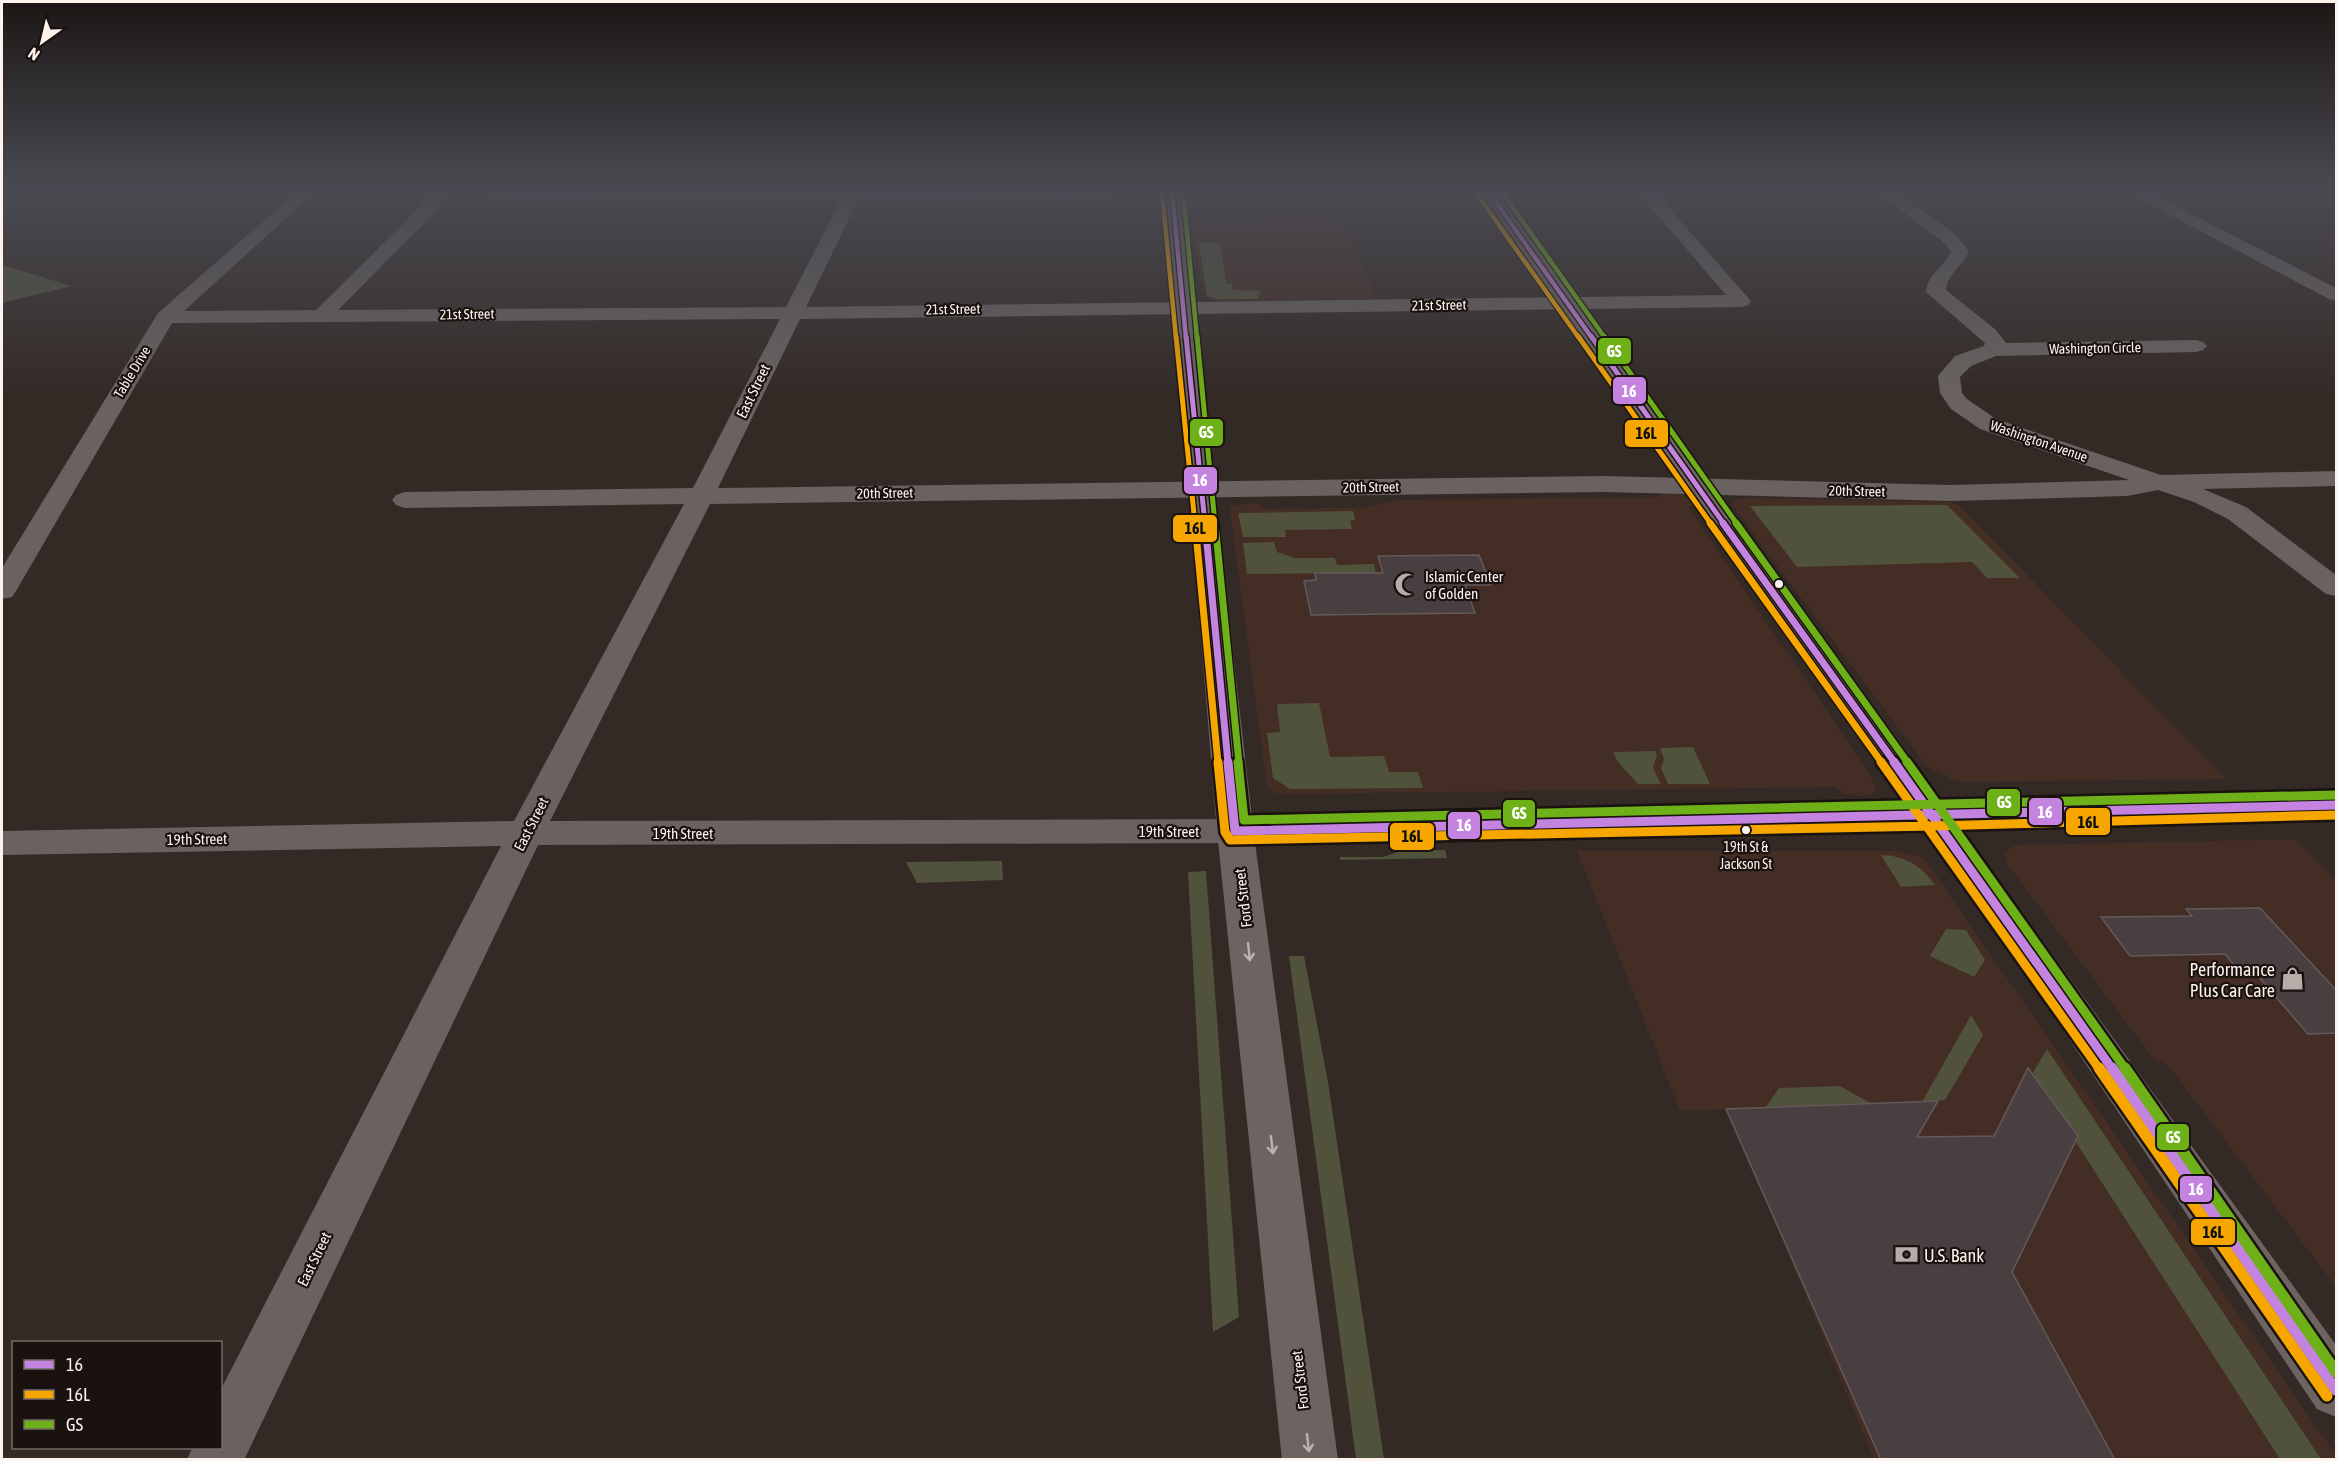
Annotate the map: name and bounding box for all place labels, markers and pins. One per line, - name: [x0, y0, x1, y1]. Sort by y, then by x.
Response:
- place label: Islamic Center of Golden: [1425, 568, 1504, 602]
- mosque icon: Islamic Center of Golden: [1394, 572, 1420, 598]
- unlabelled marker: [1773, 578, 1785, 590]
- marker: 19th St & Jackson St: [1740, 824, 1752, 836]
- place label: 19th St & Jackson St: [1720, 839, 1772, 872]
- place label: Performance Plus Car Care: [2189, 959, 2275, 1001]
- shop icon: Performance Plus Car Care: [2280, 966, 2306, 992]
- bank icon: U.S. Bank: [1893, 1242, 1919, 1268]
- place label: U.S. Bank: [1924, 1245, 1984, 1266]

